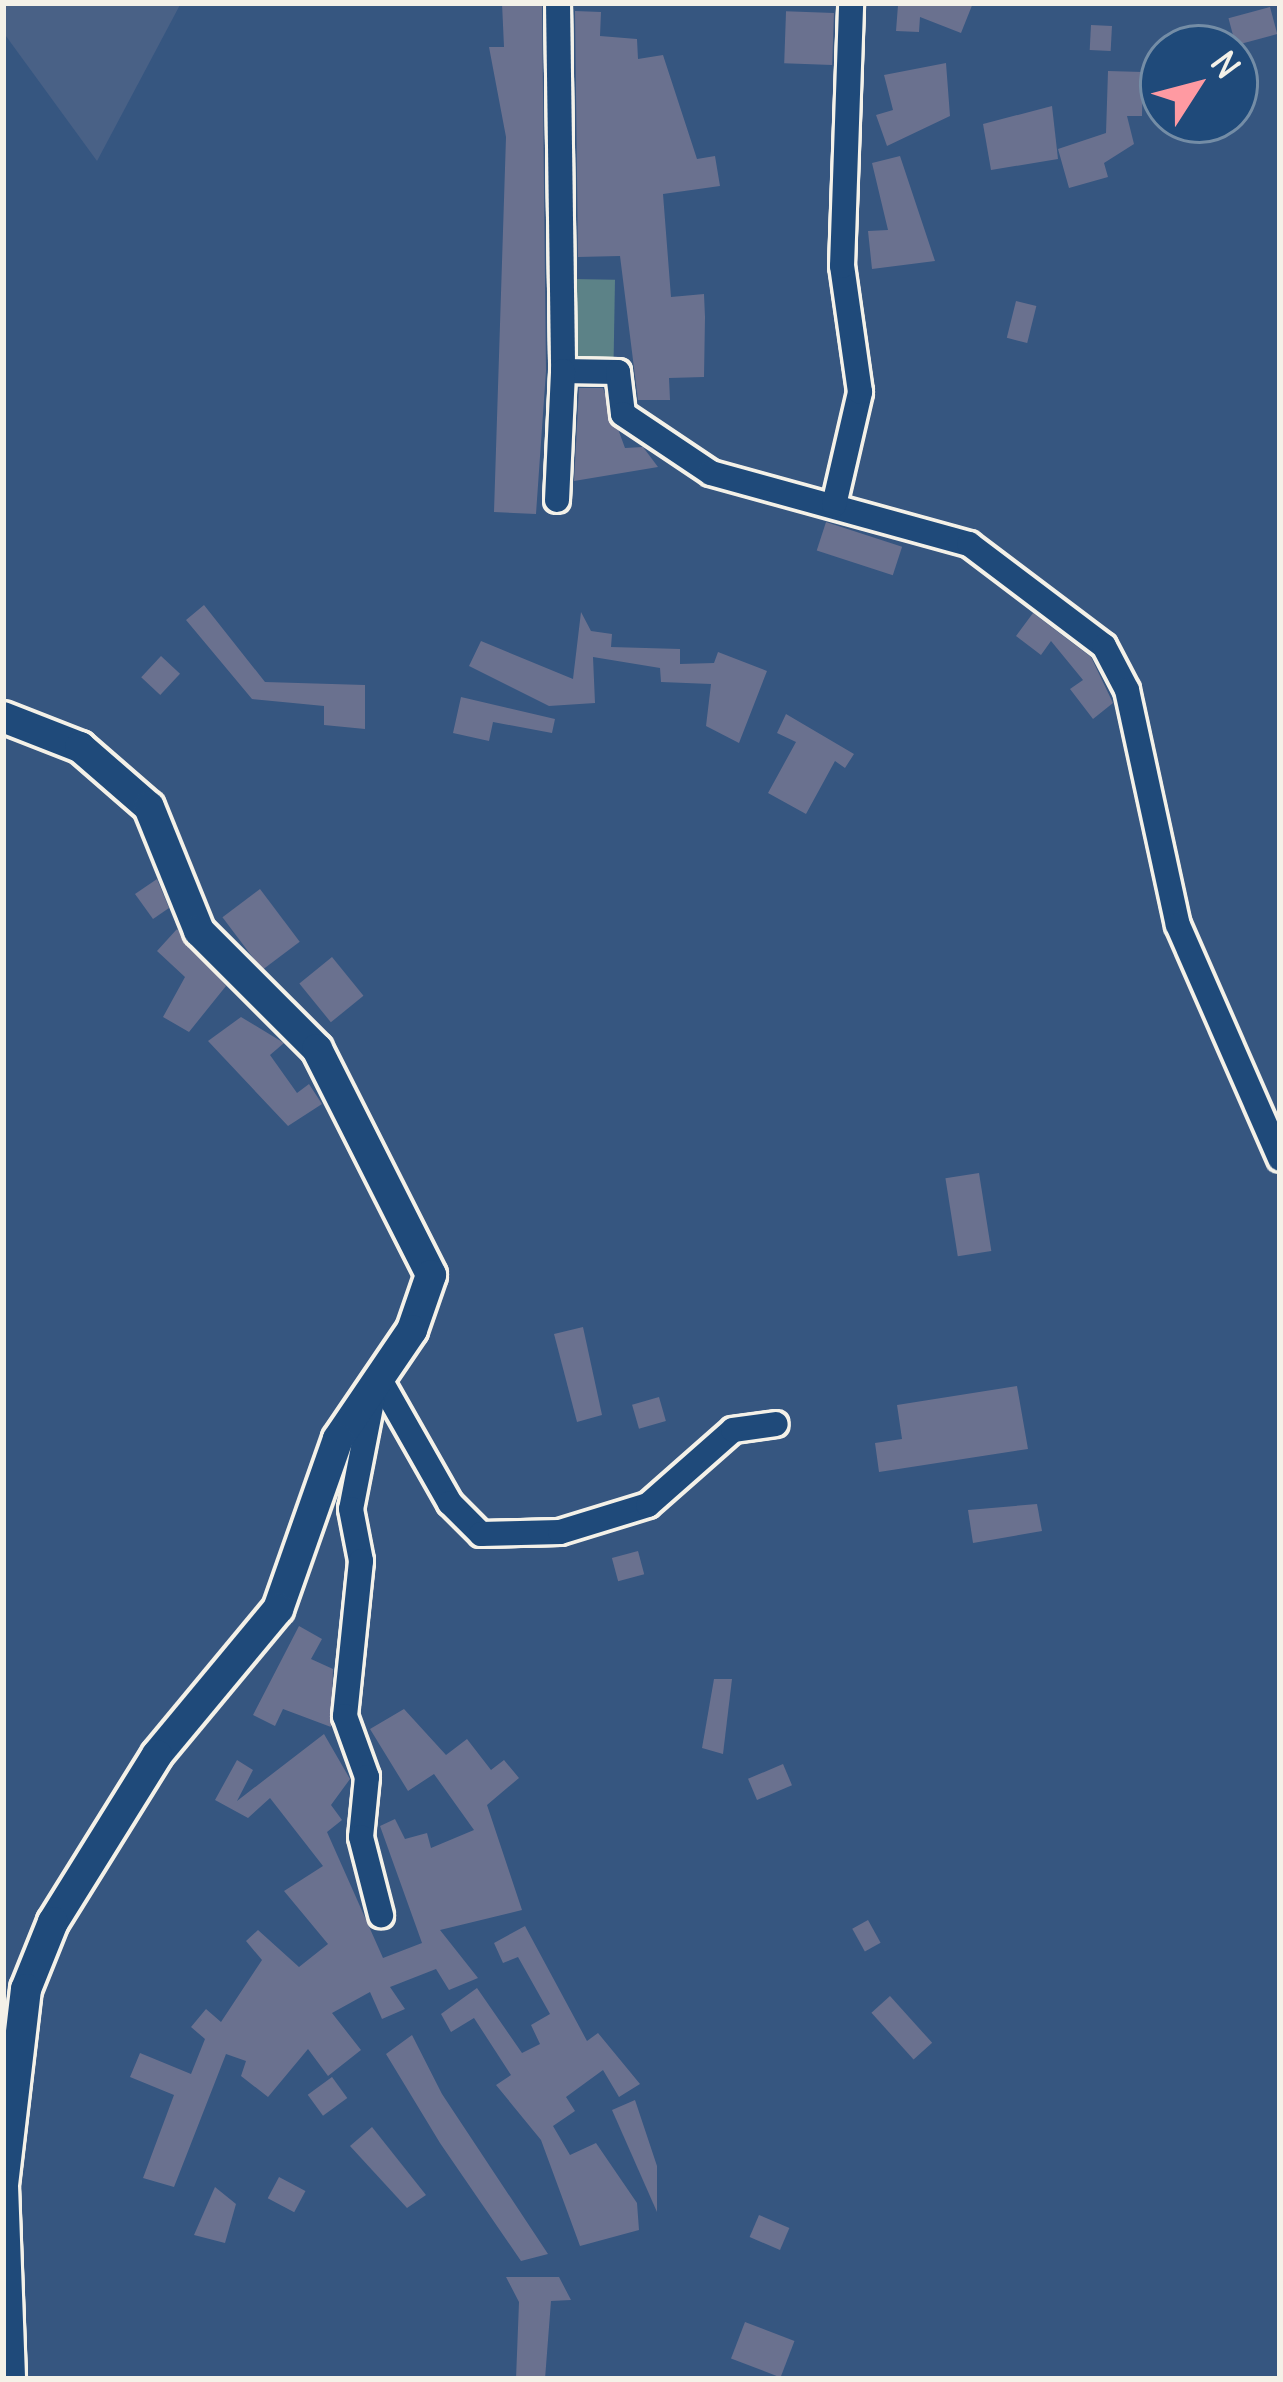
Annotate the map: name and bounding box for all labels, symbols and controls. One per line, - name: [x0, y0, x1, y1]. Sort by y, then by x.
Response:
- north arrow: [1139, 24, 1259, 144]
- text: N: [1202, 43, 1249, 86]

